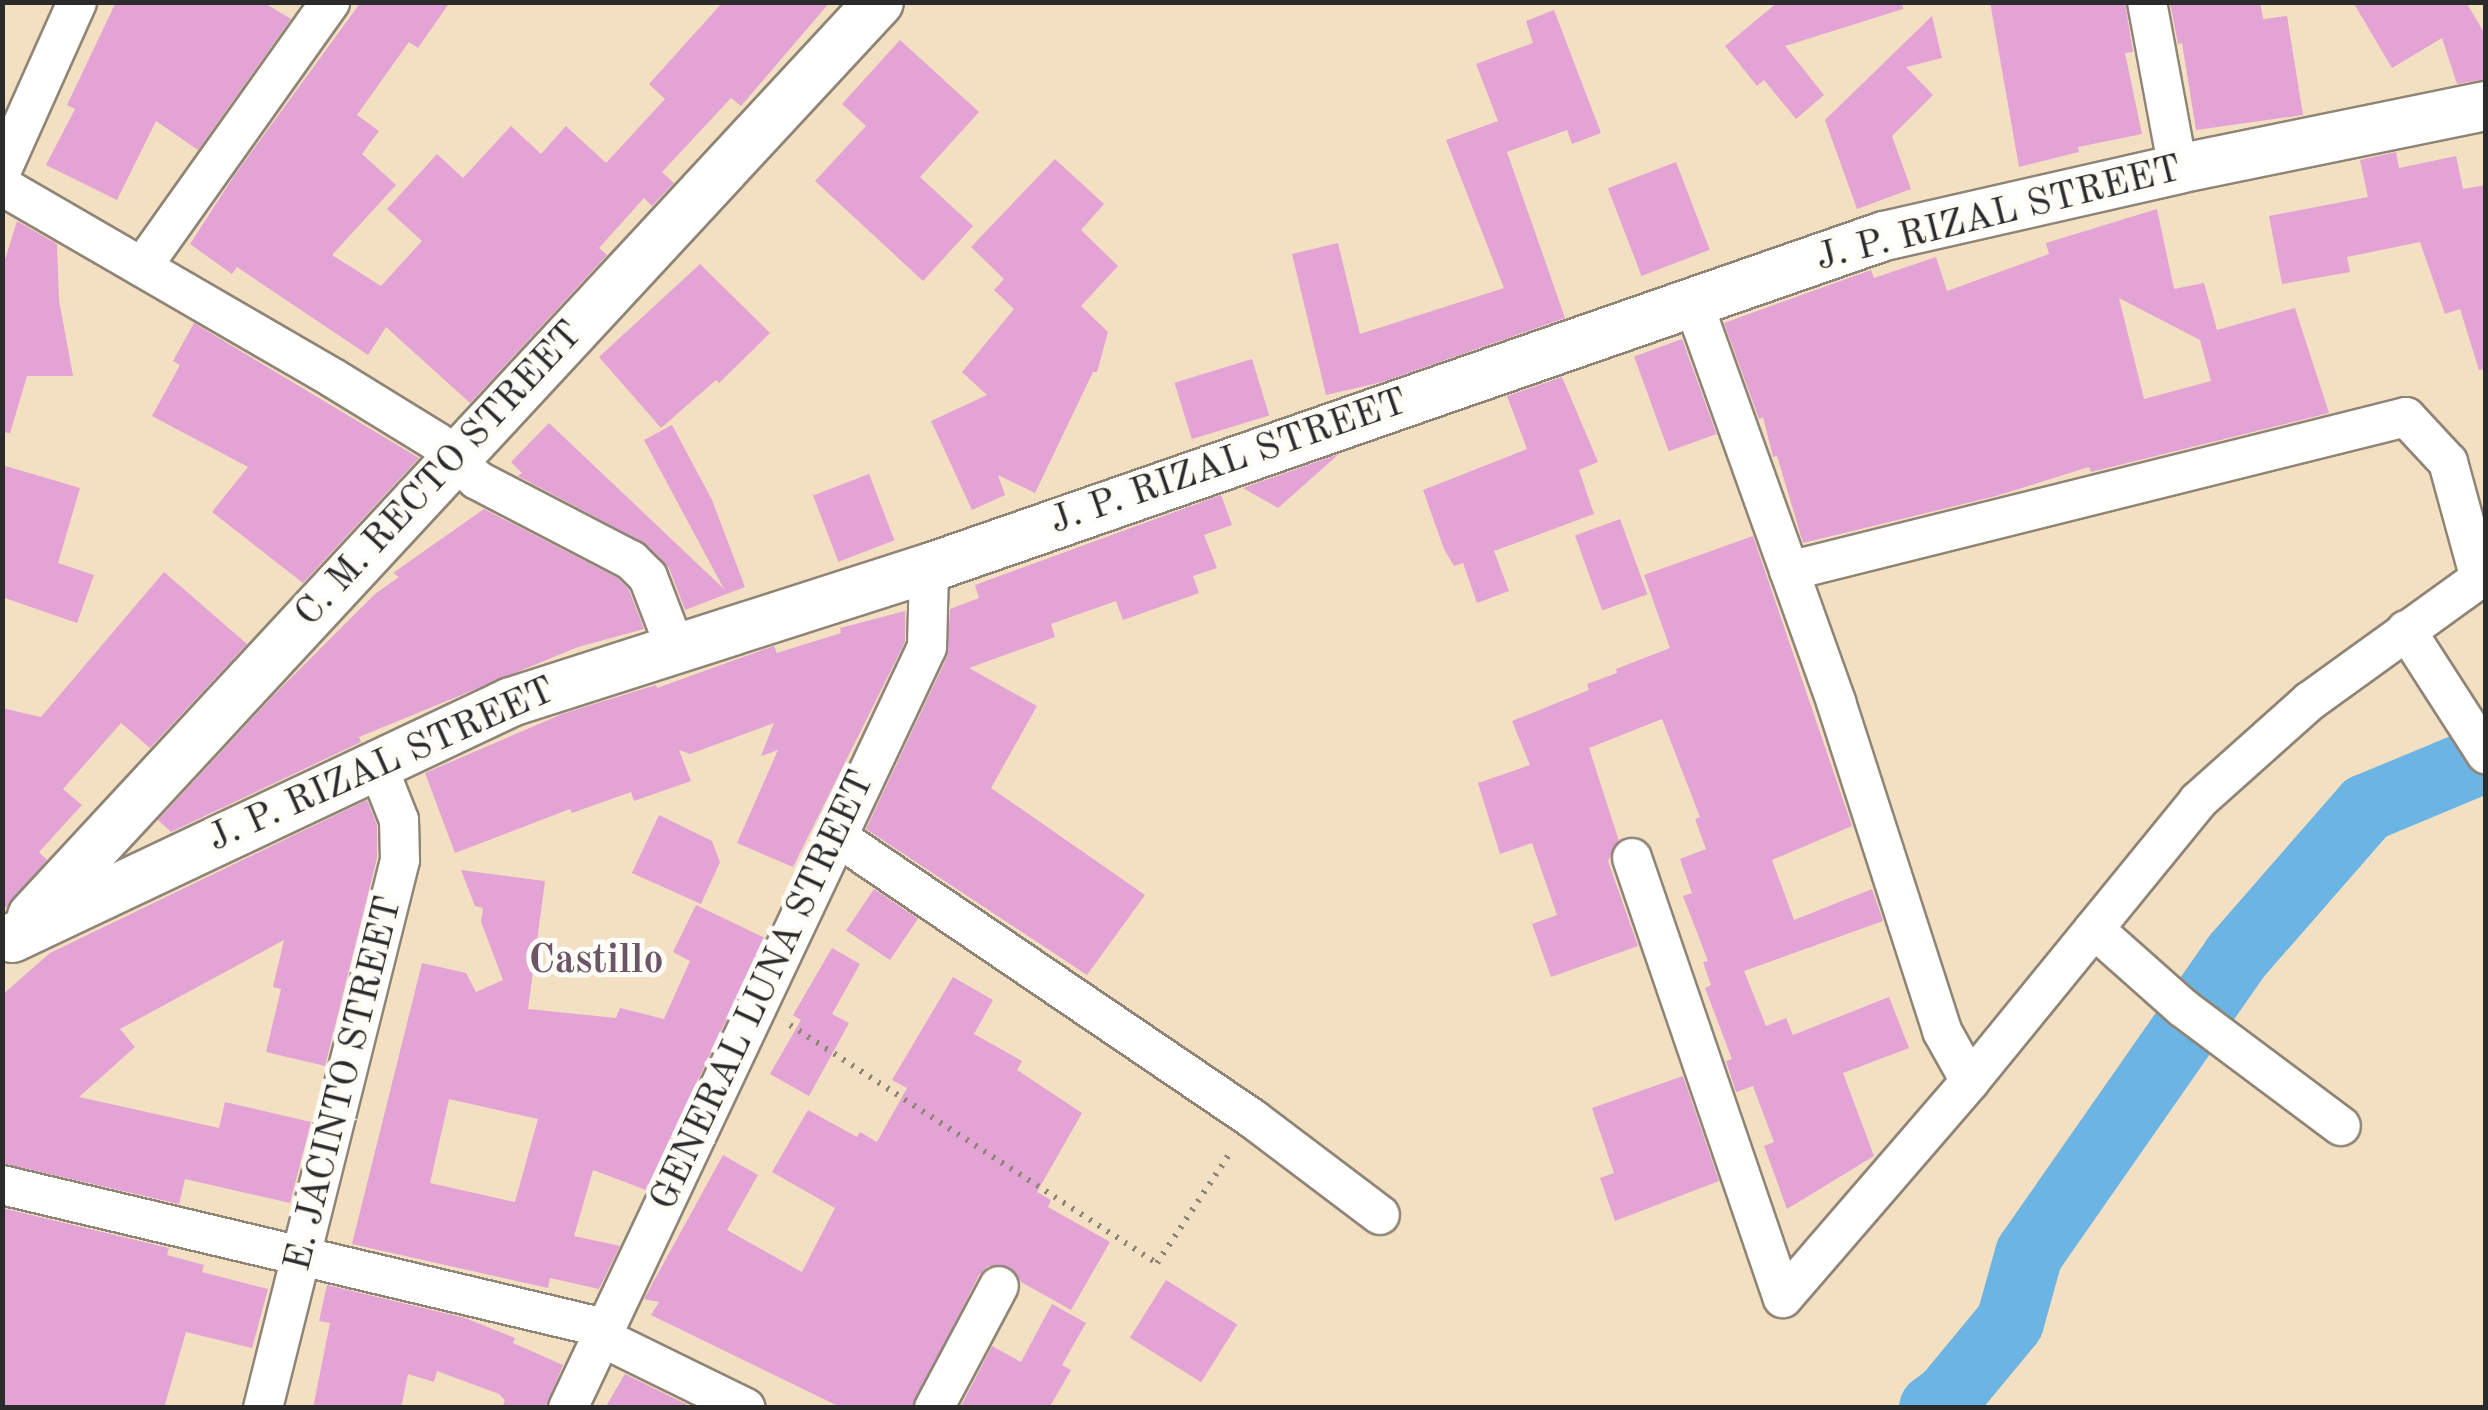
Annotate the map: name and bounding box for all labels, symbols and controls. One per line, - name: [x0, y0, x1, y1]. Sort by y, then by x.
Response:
- street label: J. P. RIZAL STREET: [1812, 148, 2186, 282]
- street label: C. M. RECTO STREET: [287, 313, 593, 637]
- street label: J. P. RIZAL STREET: [1044, 380, 1414, 546]
- street label: J. P. RIZAL STREET: [201, 669, 563, 863]
- street label: GENERAL LUNA STREET: [642, 764, 886, 1218]
- street label: E. JACINTO STREET: [276, 892, 414, 1276]
- district label: Castillo: [528, 938, 664, 986]

